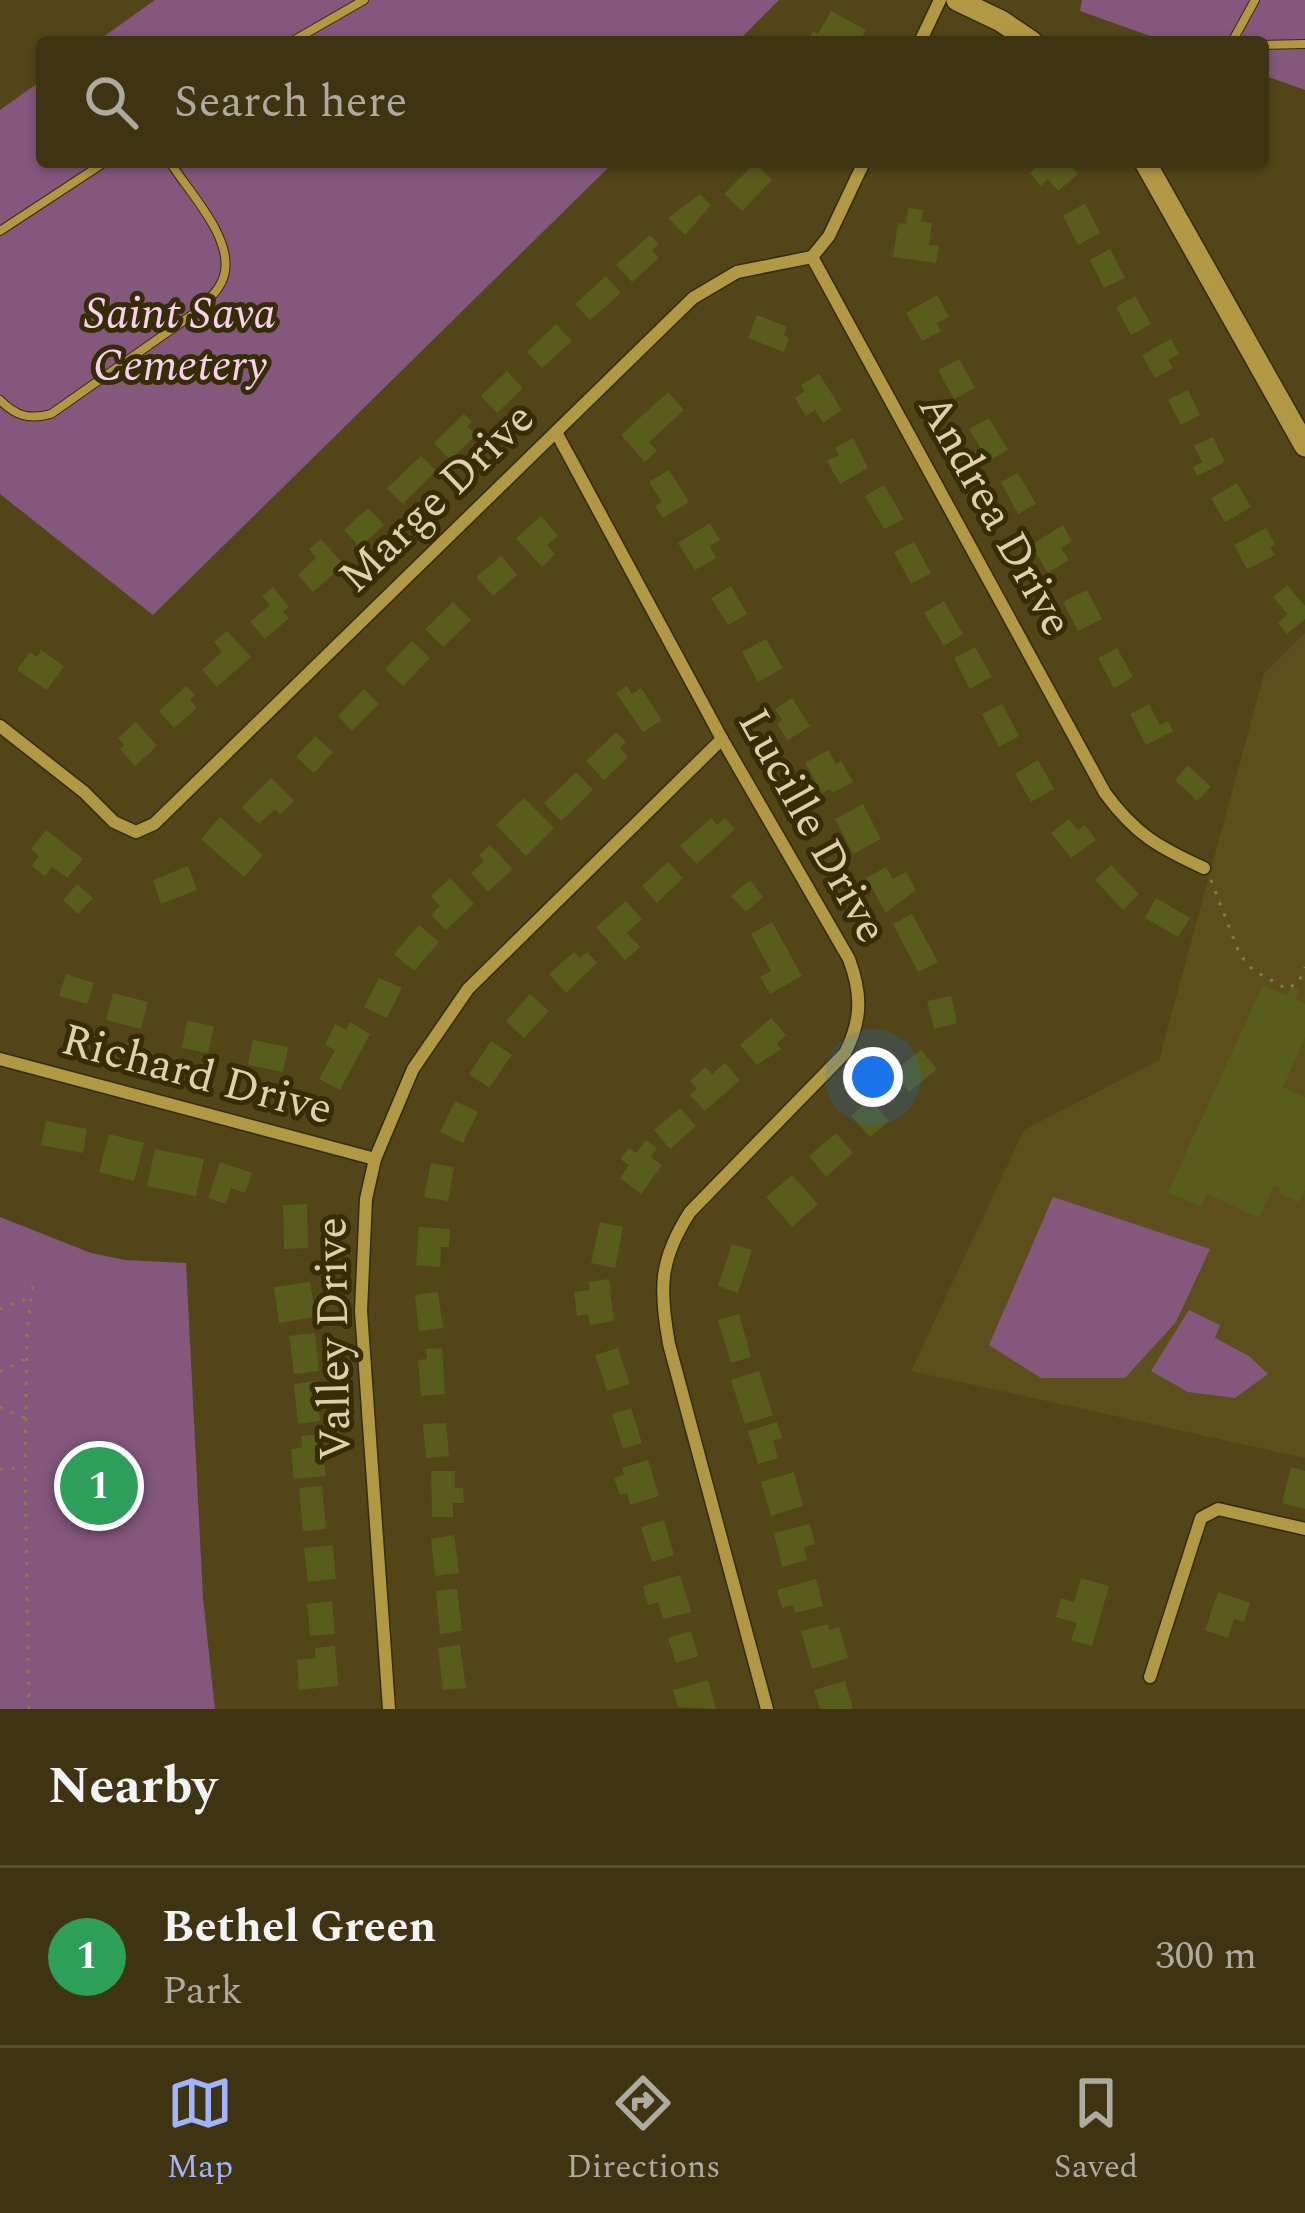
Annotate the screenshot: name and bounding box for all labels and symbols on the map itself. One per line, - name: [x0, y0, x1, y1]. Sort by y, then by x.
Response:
- park label: Saint Sava Cemetery: [84, 280, 276, 401]
- street label: Andrea Drive: [900, 381, 1090, 649]
- street label: Marge Drive: [323, 386, 551, 610]
- street label: Lucille Drive: [719, 696, 905, 956]
- street label: Richard Drive: [54, 1006, 340, 1144]
- your location: [843, 1047, 903, 1107]
- street label: Valley Drive: [297, 1216, 371, 1462]
- pin: 1: [60, 1441, 138, 1531]

